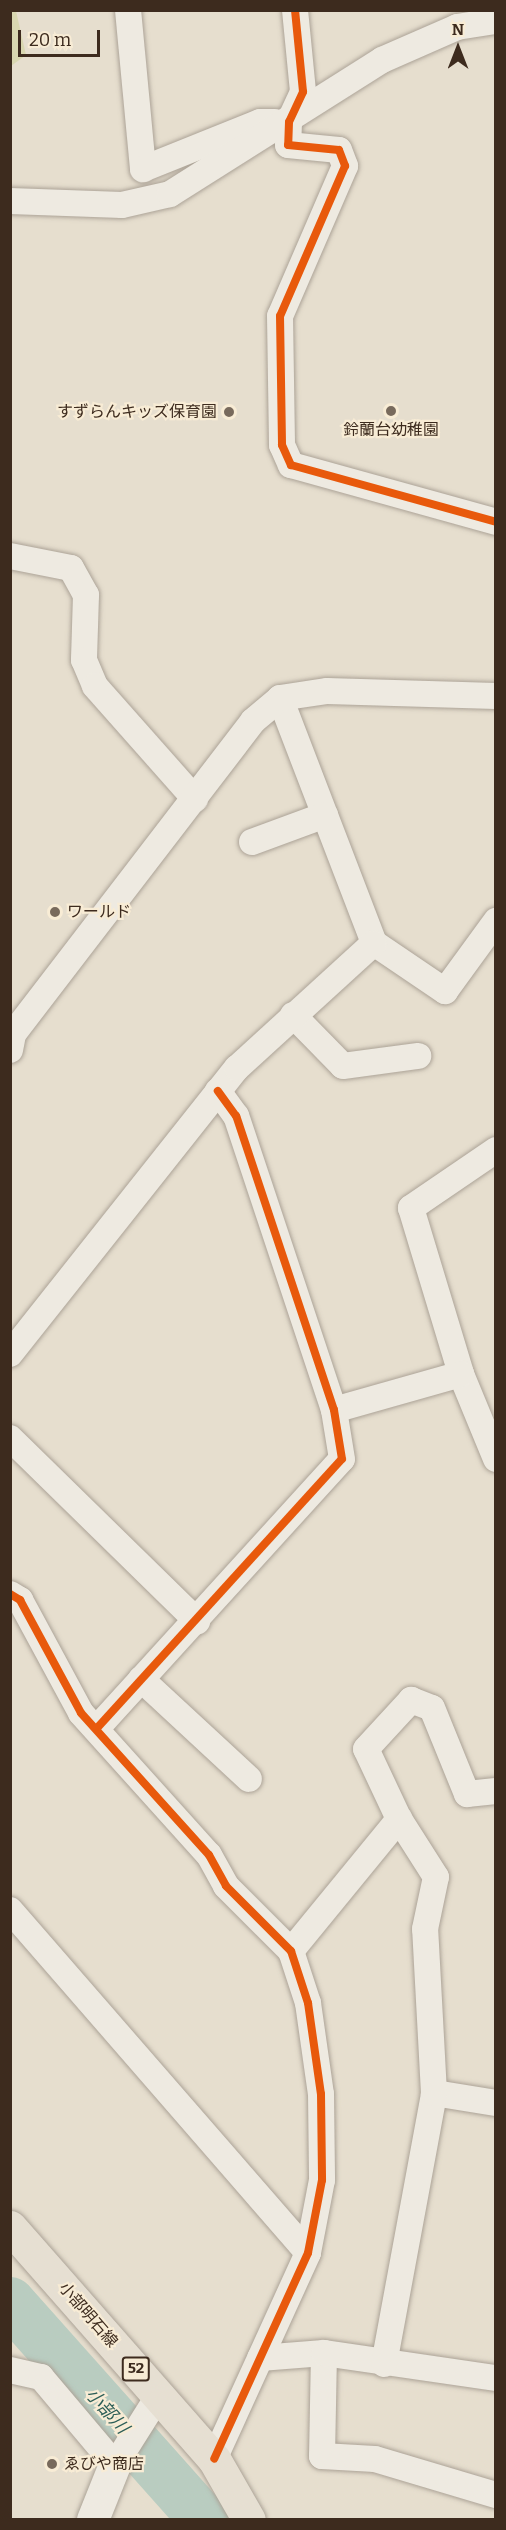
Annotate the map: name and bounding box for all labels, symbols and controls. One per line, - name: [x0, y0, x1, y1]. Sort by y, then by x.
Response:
- scale bar: [21, 18, 104, 56]
- north arrow: [428, 18, 488, 78]
- text: N: [452, 20, 464, 39]
- text: 20 m: [29, 29, 71, 51]
- place label: すずらんキッズ保育園: [57, 402, 217, 422]
- marker: 鈴蘭台幼稚園: [384, 404, 398, 418]
- marker: すずらんキッズ保育園: [222, 405, 236, 419]
- place label: 鈴蘭台幼稚園: [343, 420, 439, 440]
- place label: ワールド: [67, 902, 131, 922]
- marker: ワールド: [48, 905, 62, 919]
- street label: 小部明石線: [55, 2279, 121, 2351]
- road number: 52: [121, 2357, 151, 2381]
- water label: 小部川: [81, 2384, 133, 2438]
- place label: ゑびや商店: [64, 2454, 144, 2474]
- marker: ゑびや商店: [45, 2457, 59, 2471]

